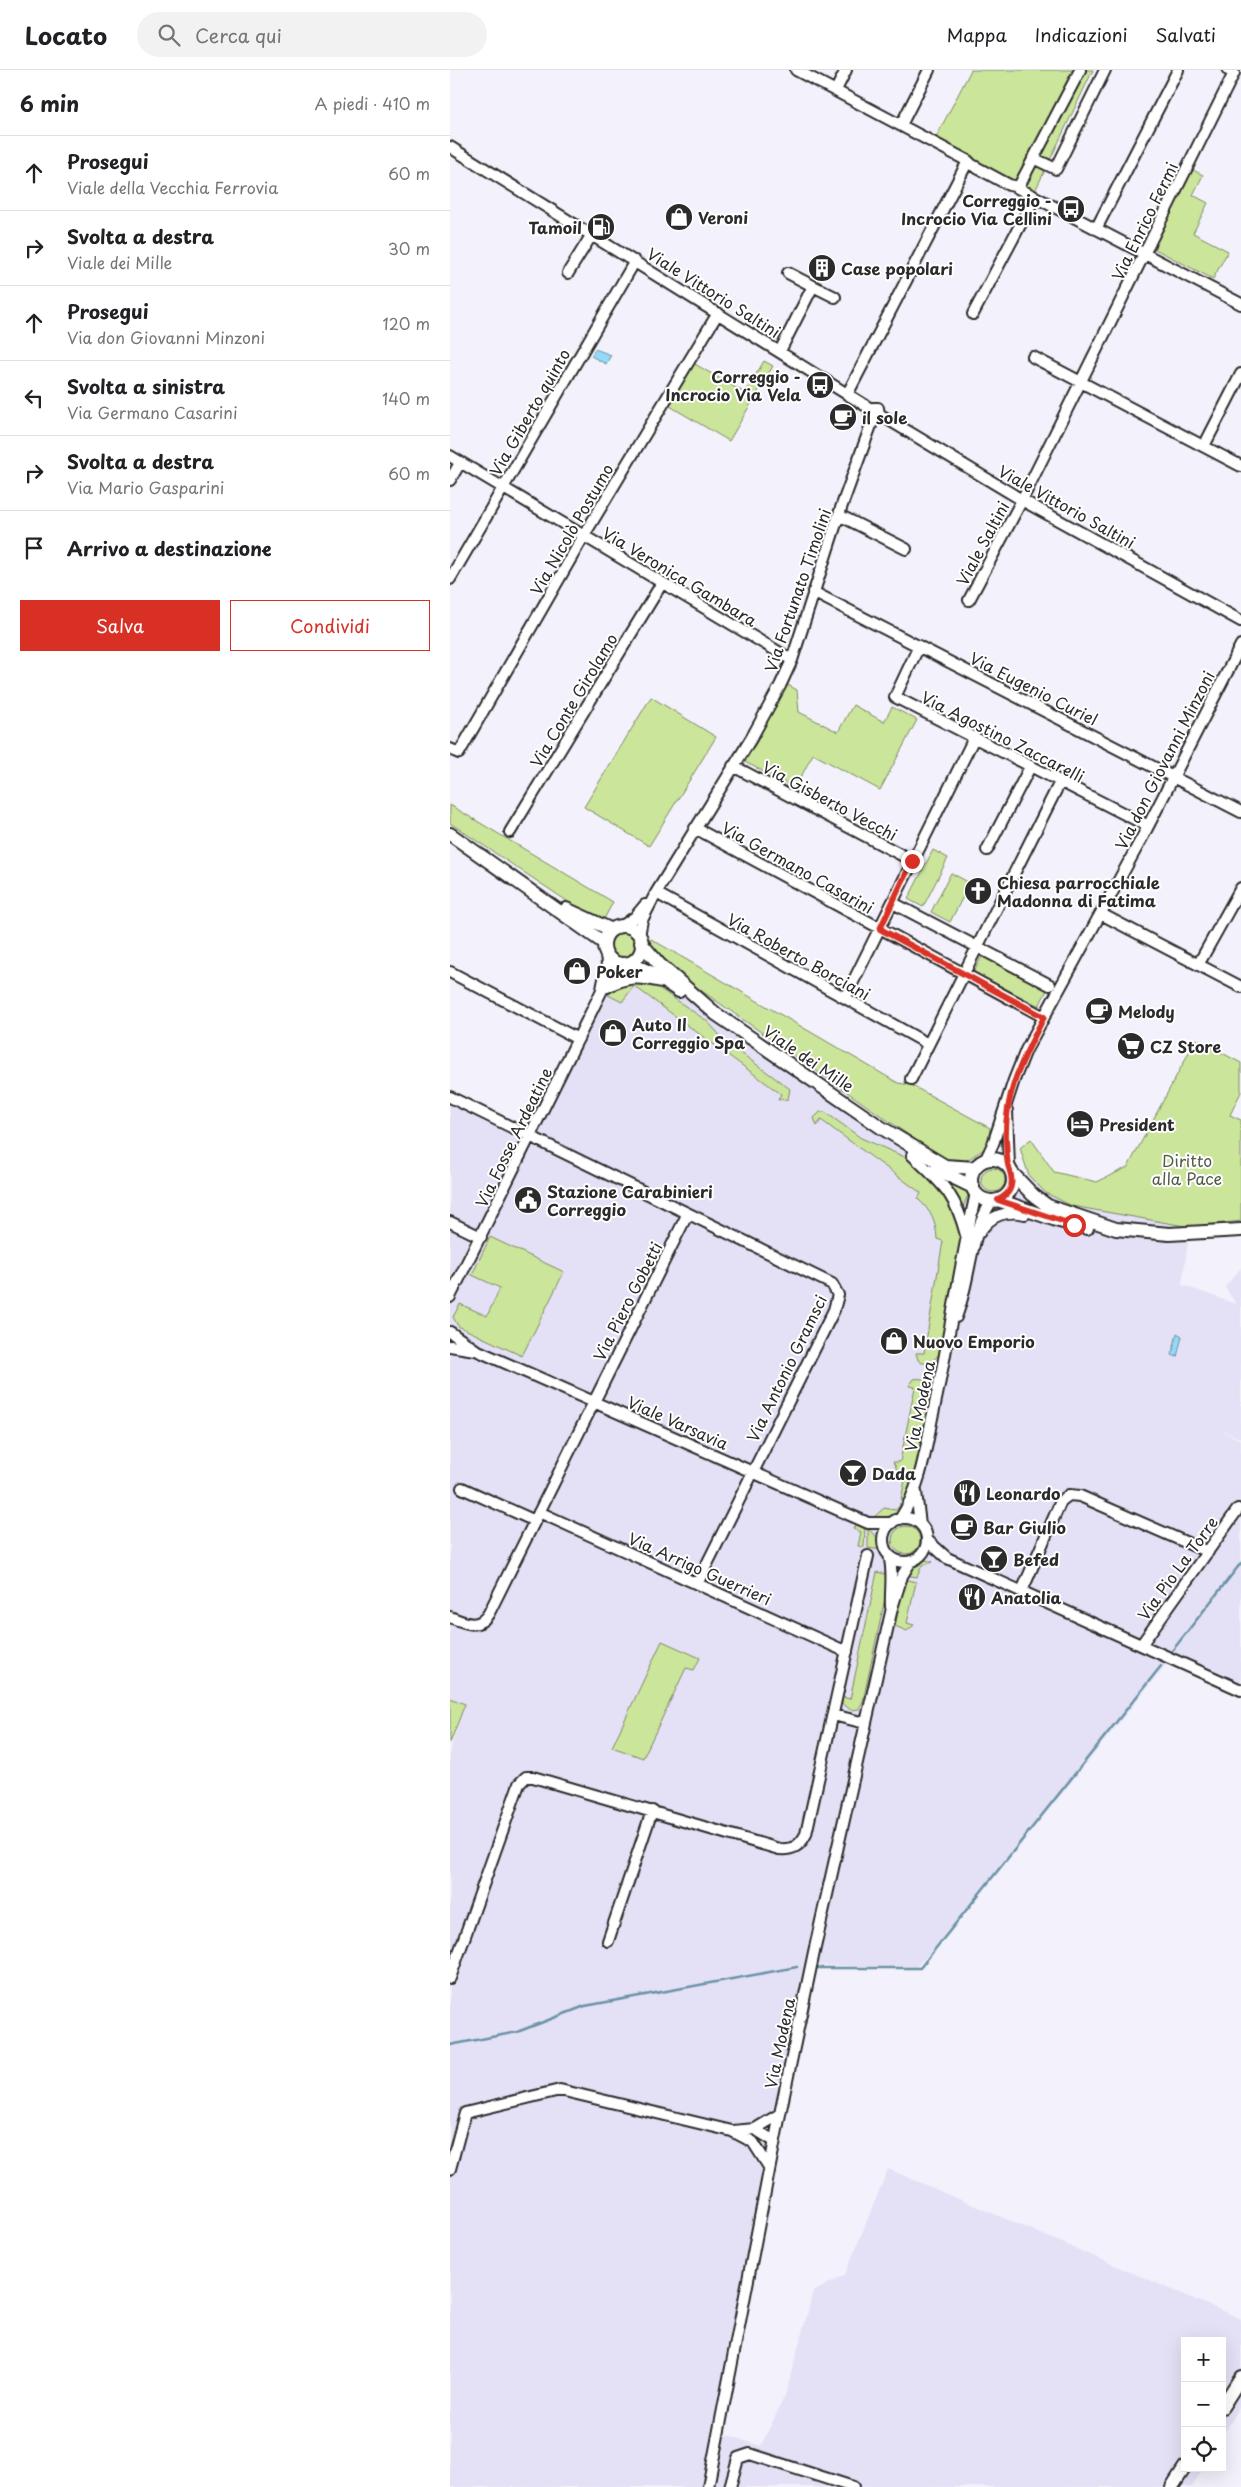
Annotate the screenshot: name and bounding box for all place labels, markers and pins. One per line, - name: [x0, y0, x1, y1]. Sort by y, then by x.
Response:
- place label: Correggio - Incrocio Via Cellini: [901, 188, 1052, 230]
- bus stop icon: Correggio - Incrocio Via Cellini: [1056, 194, 1086, 224]
- shop icon: Veroni: [664, 202, 694, 232]
- place label: Veroni: [698, 205, 748, 229]
- fuel station icon: Tamoil: [586, 212, 616, 242]
- place label: Tamoil: [528, 215, 582, 239]
- building icon: Case popolari: [807, 253, 837, 283]
- place label: Case popolari: [841, 256, 953, 280]
- place label: Correggio - Incrocio Via Vela: [665, 364, 801, 406]
- bus stop icon: Correggio - Incrocio Via Vela: [805, 370, 835, 400]
- cafe icon: il sole: [828, 402, 858, 432]
- place label: il sole: [862, 405, 907, 429]
- place label: Chiesa parrocchiale Madonna di Fatima: [997, 870, 1160, 912]
- church icon: Chiesa parrocchiale Madonna di Fatima: [963, 876, 993, 906]
- shop icon: Poker: [562, 956, 592, 986]
- place label: Poker: [596, 959, 644, 983]
- cafe icon: Melody: [1084, 996, 1114, 1026]
- place label: Melody: [1118, 999, 1174, 1023]
- place label: Auto Il Correggio Spa: [632, 1012, 745, 1054]
- shop icon: Auto Il Correggio Spa: [598, 1018, 628, 1048]
- supermarket icon: CZ Store: [1116, 1031, 1146, 1061]
- place label: CZ Store: [1150, 1034, 1221, 1058]
- hotel icon: President: [1065, 1109, 1095, 1139]
- place label: President: [1099, 1112, 1175, 1136]
- place label: Stazione Carabinieri Correggio: [547, 1179, 713, 1221]
- public building icon: Stazione Carabinieri Correggio: [513, 1185, 543, 1215]
- shop icon: Nuovo Emporio: [879, 1326, 909, 1356]
- place label: Nuovo Emporio: [913, 1329, 1035, 1353]
- bar icon: Dada: [838, 1458, 868, 1488]
- place label: Dada: [872, 1461, 916, 1485]
- restaurant icon: Leonardo: [952, 1478, 982, 1508]
- place label: Leonardo: [986, 1481, 1061, 1505]
- cafe icon: Bar Giulio: [949, 1512, 979, 1542]
- place label: Bar Giulio: [983, 1515, 1066, 1539]
- bar icon: Befed: [979, 1544, 1009, 1574]
- place label: Befed: [1013, 1547, 1059, 1571]
- restaurant icon: Anatolia: [957, 1582, 987, 1612]
- place label: Anatolia: [990, 1585, 1062, 1609]

